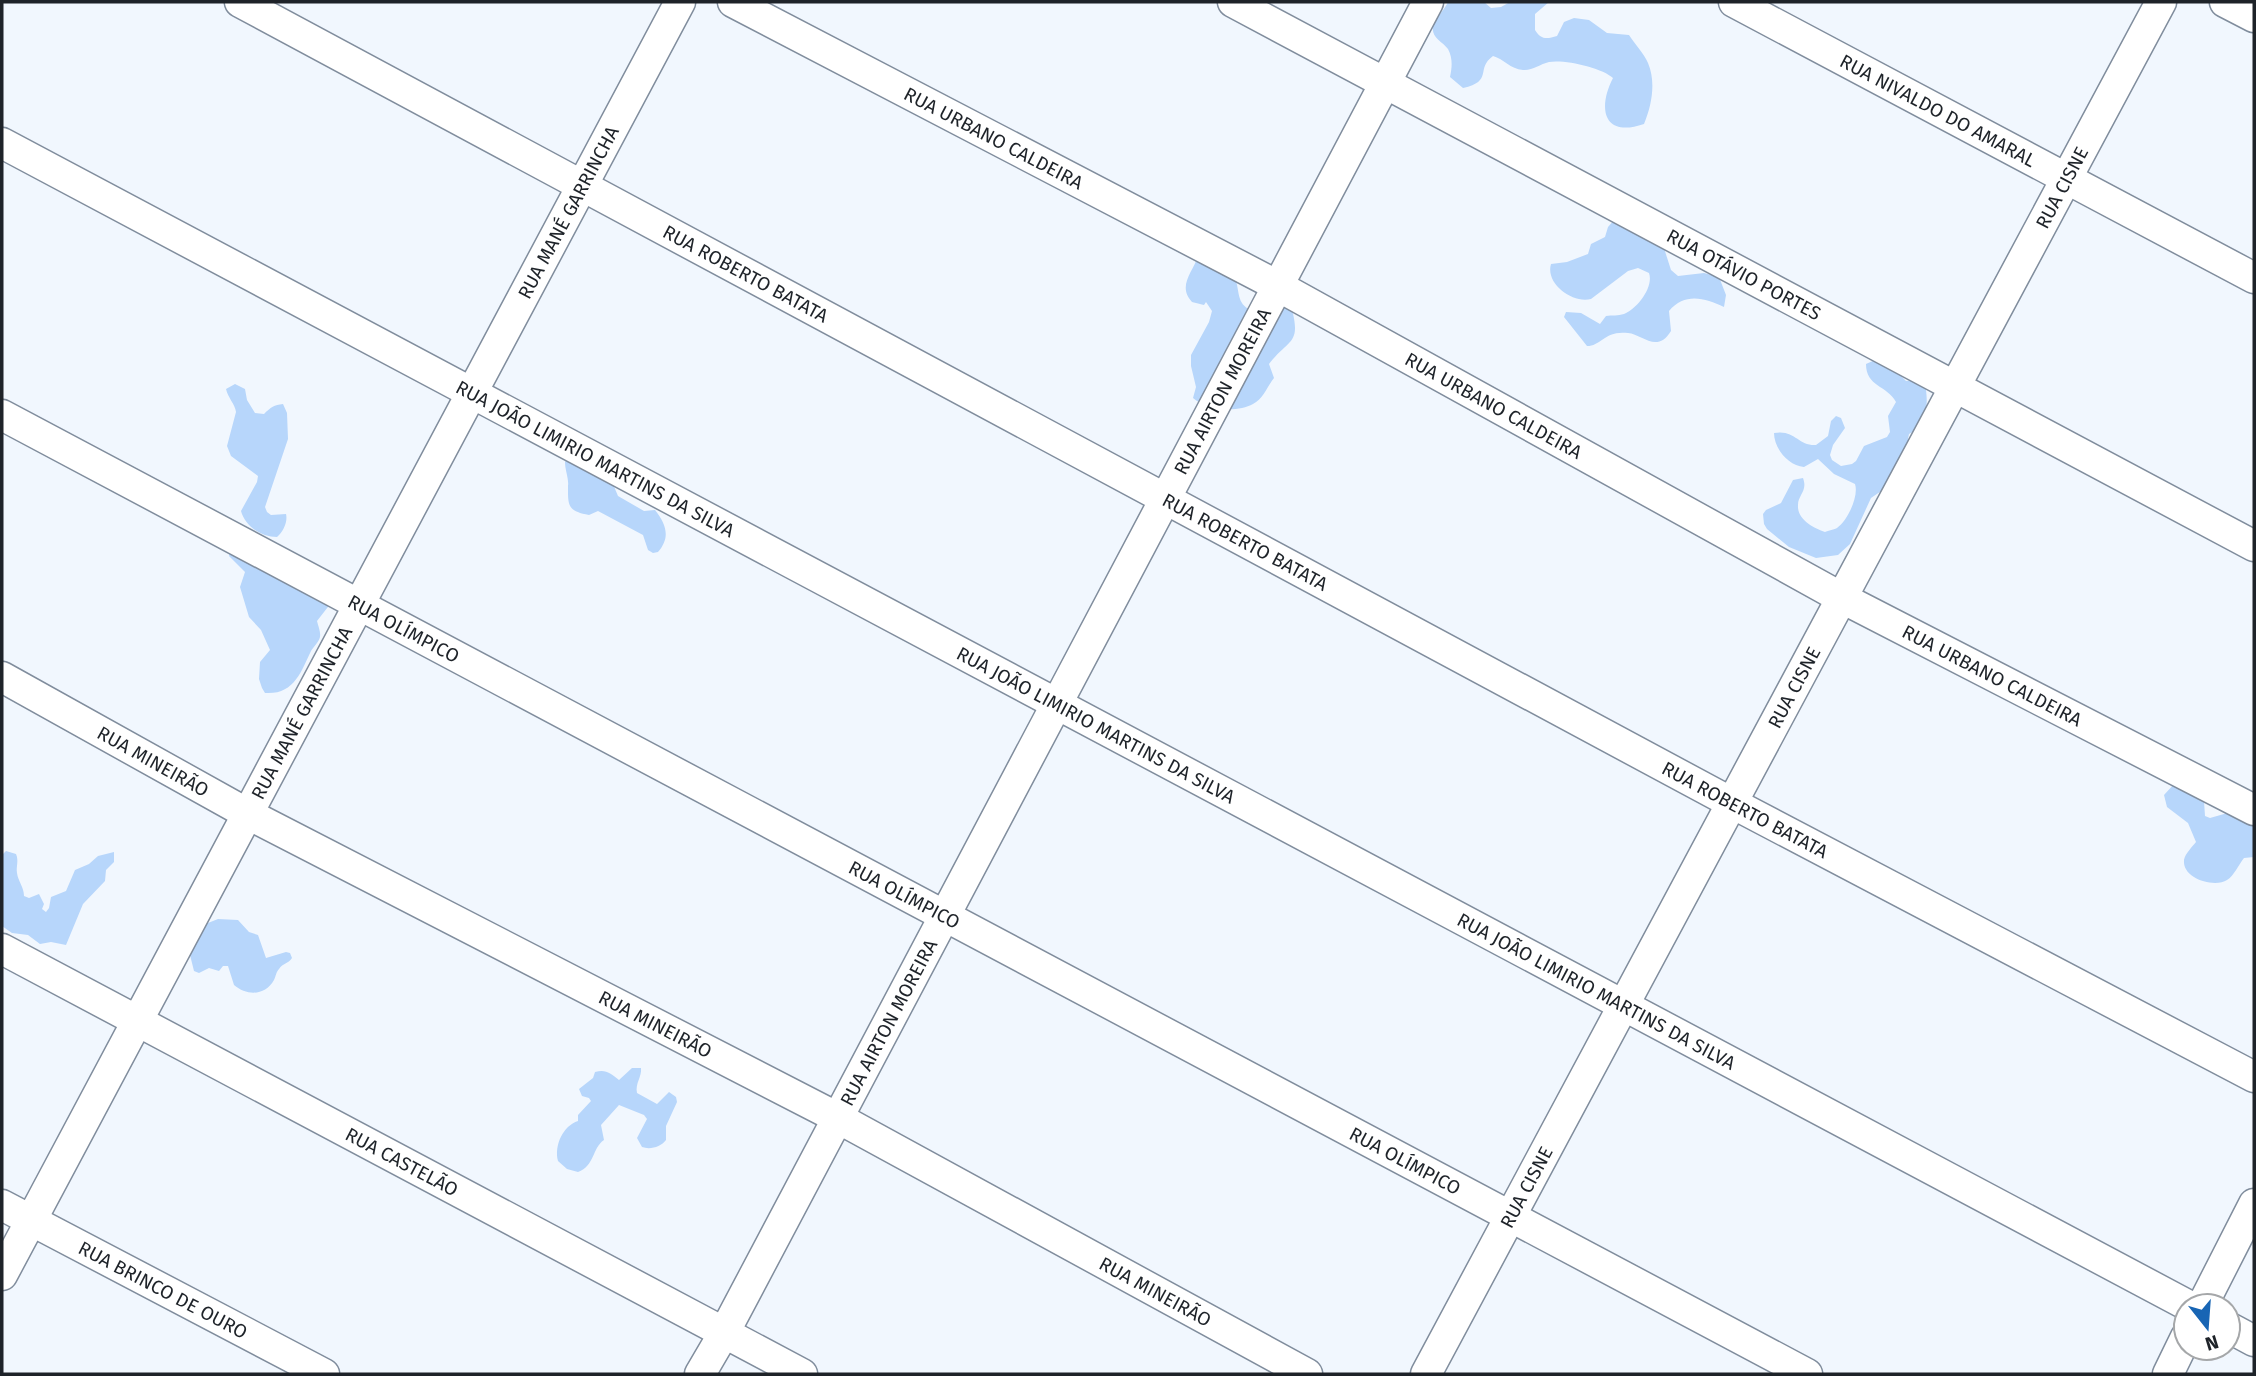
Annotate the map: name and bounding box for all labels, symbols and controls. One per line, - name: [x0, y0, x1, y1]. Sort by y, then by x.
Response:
- street label: RUA NIVALDO DO AMARAL: [1836, 49, 2040, 172]
- street label: RUA URBANO CALDEIRA: [900, 82, 1087, 194]
- street label: RUA MANÉ GARRINCHA: [513, 122, 624, 303]
- street label: RUA CISNE: [2031, 143, 2093, 233]
- street label: RUA ROBERTO BATATA: [659, 220, 832, 328]
- street label: RUA OTÁVIO PORTES: [1663, 224, 1825, 325]
- street label: RUA AIRTON MOREIRA: [1169, 304, 1276, 479]
- street label: RUA URBANO CALDEIRA: [1401, 348, 1586, 464]
- street label: RUA JOÃO LIMIRIO MARTINS DA SILVA: [452, 376, 738, 542]
- street label: RUA ROBERTO BATATA: [1158, 488, 1332, 596]
- street label: RUA OLÍMPICO: [344, 590, 463, 668]
- street label: RUA URBANO CALDEIRA: [1898, 620, 2086, 731]
- street label: RUA MANÉ GARRINCHA: [246, 623, 357, 803]
- street label: RUA JOÃO LIMIRIO MARTINS DA SILVA: [953, 642, 1239, 809]
- street label: RUA CISNE: [1763, 643, 1826, 732]
- street label: RUA MINEIRÃO: [93, 721, 213, 802]
- street label: RUA ROBERTO BATATA: [1658, 757, 1832, 863]
- street label: RUA OLÍMPICO: [845, 856, 964, 934]
- street label: RUA JOÃO LIMIRIO MARTINS DA SILVA: [1453, 908, 1740, 1075]
- street label: RUA AIRTON MOREIRA: [835, 935, 942, 1110]
- street label: RUA MINEIRÃO: [595, 986, 716, 1063]
- street label: RUA OLÍMPICO: [1345, 1122, 1465, 1200]
- street label: RUA CASTELÃO: [341, 1123, 462, 1201]
- street label: RUA CISNE: [1495, 1142, 1558, 1232]
- street label: RUA BRINCO DE OURO: [75, 1236, 251, 1344]
- street label: RUA MINEIRÃO: [1095, 1252, 1215, 1332]
- north arrow: [2172, 1292, 2242, 1362]
- text: N: [2202, 1330, 2221, 1356]

